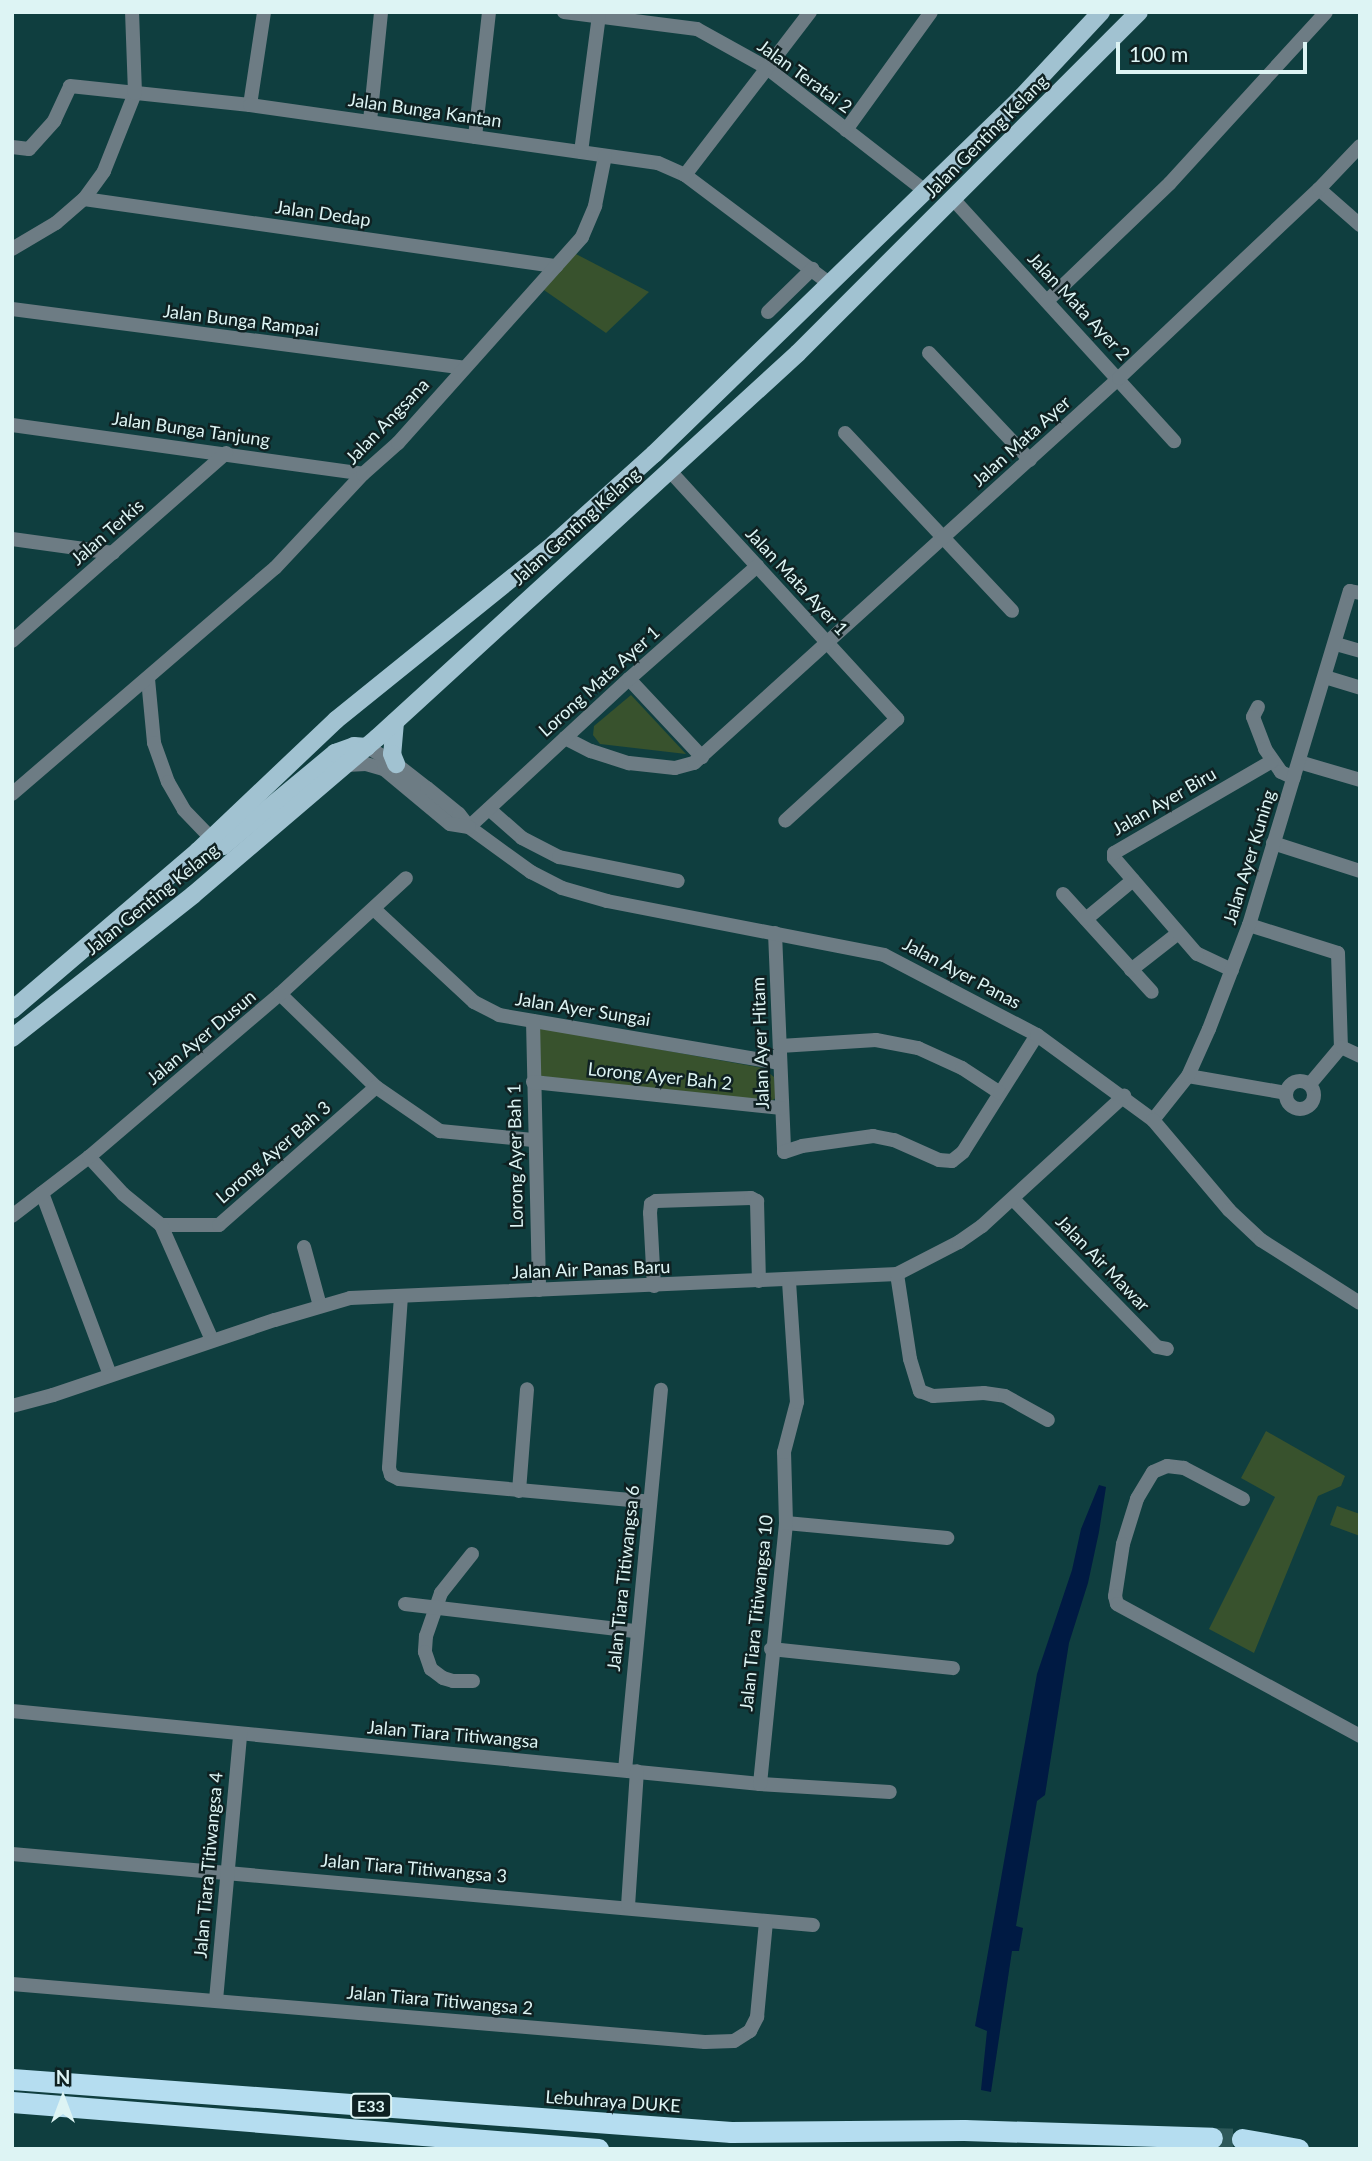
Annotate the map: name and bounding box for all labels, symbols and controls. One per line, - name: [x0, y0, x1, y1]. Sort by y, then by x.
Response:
- scale bar: [1120, 28, 1311, 72]
- street label: Jalan Teratai 2: [753, 34, 857, 118]
- text: 100 m: [1129, 41, 1188, 66]
- street label: Jalan Genting Kelang: [920, 70, 1052, 202]
- street label: Jalan Bunga Kantan: [347, 89, 503, 131]
- street label: Jalan Dedap: [274, 196, 372, 230]
- street label: Jalan Mata Ayer 2: [1023, 247, 1135, 365]
- street label: Jalan Bunga Rampai: [162, 300, 320, 340]
- street label: Jalan Angsana: [341, 373, 433, 469]
- street label: Jalan Mata Ayer: [967, 391, 1075, 491]
- street label: Jalan Bunga Tanjung: [110, 407, 272, 451]
- street label: Jalan Genting Kelang: [507, 463, 645, 589]
- street label: Jalan Terkis: [66, 494, 148, 570]
- street label: Jalan Mata Ayer 1: [741, 522, 853, 640]
- street label: Lorong Mata Ayer 1: [534, 621, 664, 741]
- street label: Jalan Ayer Biru: [1108, 762, 1220, 840]
- street label: Jalan Ayer Kuning: [1218, 787, 1280, 927]
- street label: Jalan Genting Kelang: [81, 839, 223, 959]
- street label: Jalan Ayer Panas: [899, 933, 1025, 1013]
- street label: Jalan Ayer Hitam: [747, 976, 773, 1110]
- street label: Jalan Ayer Dusun: [142, 985, 260, 1089]
- street label: Jalan Ayer Sungai: [513, 988, 653, 1030]
- street label: Lorong Ayer Bah 2: [586, 1058, 734, 1094]
- street label: Lorong Ayer Bah 1: [503, 1083, 527, 1229]
- street label: Lorong Ayer Bah 3: [211, 1096, 335, 1208]
- street label: Jalan Air Mawar: [1051, 1210, 1155, 1316]
- street label: Jalan Air Panas Baru: [511, 1255, 671, 1283]
- street label: Jalan Tiara Titiwangsa 6: [602, 1483, 644, 1673]
- street label: Jalan Tiara Titiwangsa 10: [735, 1513, 777, 1713]
- street label: Jalan Tiara Titiwangsa: [366, 1716, 540, 1752]
- street label: Jalan Tiara Titiwangsa 4: [189, 1770, 227, 1960]
- street label: Jalan Tiara Titiwangsa 3: [319, 1849, 509, 1887]
- street label: Jalan Tiara Titiwangsa 2: [345, 1981, 535, 2019]
- north arrow: [28, 2063, 98, 2133]
- text: N: [56, 2065, 70, 2088]
- street label: Lebuhraya DUKE: [545, 2086, 681, 2116]
- road number: E33: [350, 2094, 392, 2118]

